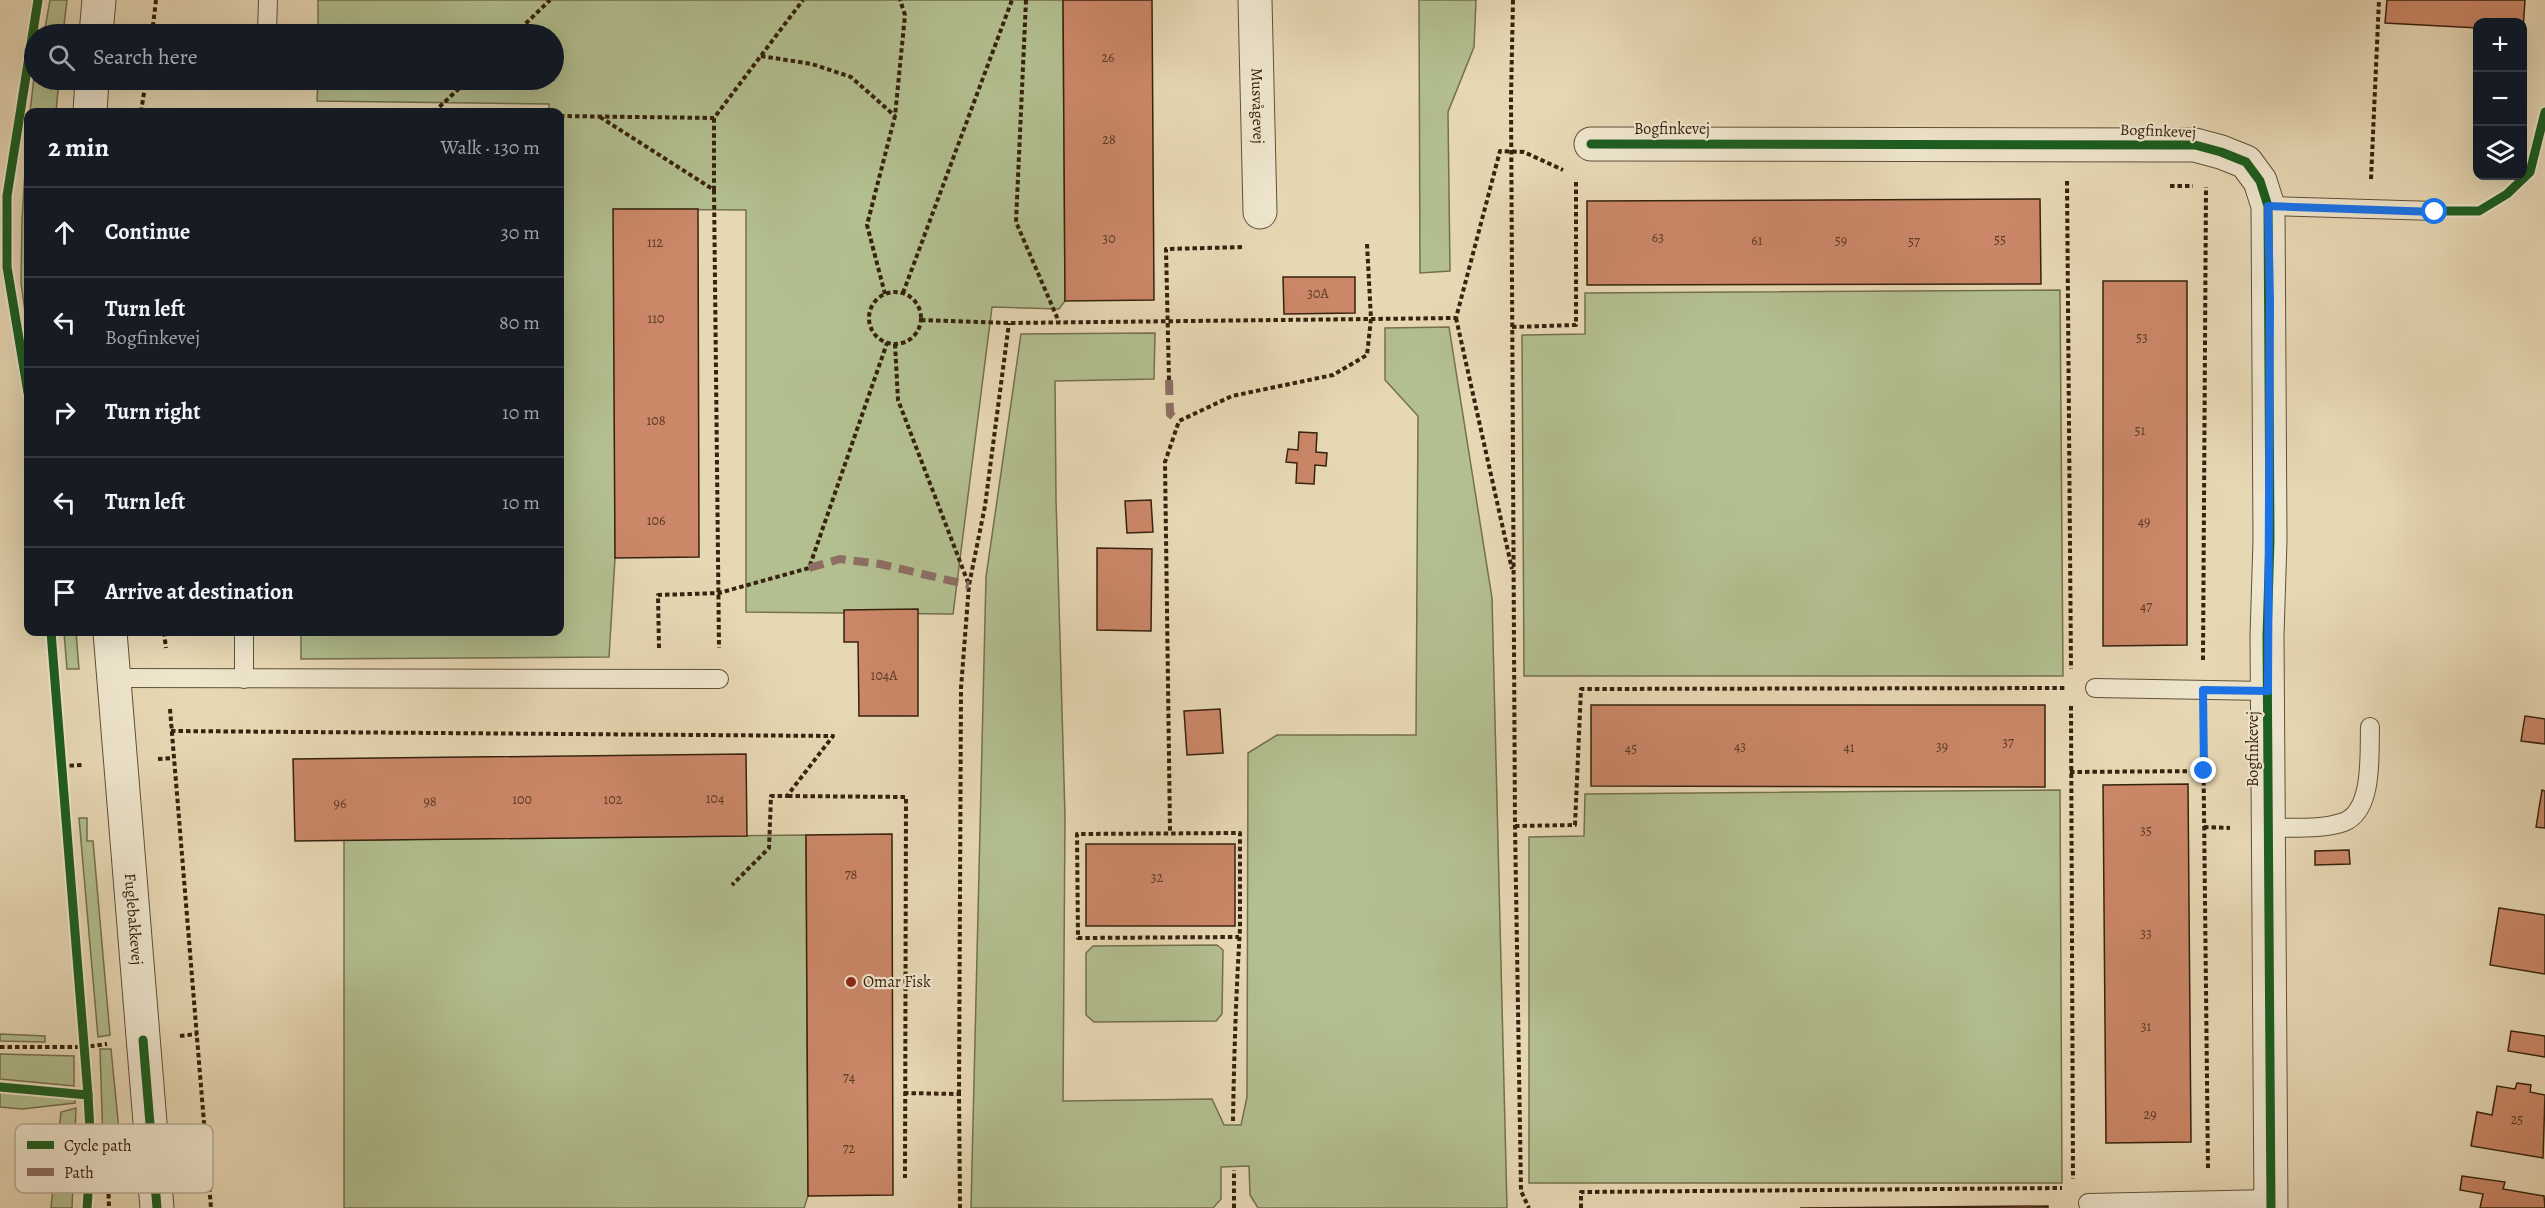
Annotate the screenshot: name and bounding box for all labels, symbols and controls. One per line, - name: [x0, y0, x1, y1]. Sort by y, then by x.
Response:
- map controls: [2473, 18, 2527, 180]
- button: +: [2473, 18, 2527, 72]
- search box: [24, 24, 564, 90]
- icon: search: [45, 41, 78, 74]
- text: Search here: [93, 42, 198, 72]
- house number: 26: [1101, 48, 1115, 67]
- street label: Musvågevej: [1246, 68, 1269, 144]
- button: −: [2473, 72, 2527, 126]
- street label: Bogfinkevej: [1634, 118, 1710, 140]
- street label: Bogfinkevej: [2120, 119, 2196, 143]
- button: layers: [2473, 126, 2527, 180]
- text: 2 min: [48, 130, 109, 165]
- house number: 28: [1102, 130, 1116, 149]
- text: Walk · 130 m: [441, 134, 540, 161]
- route start: [2421, 198, 2447, 224]
- icon: ahead: [48, 216, 81, 249]
- text: Continue: [105, 217, 190, 247]
- text: 30 m: [500, 219, 540, 246]
- house number: 63: [1652, 228, 1664, 247]
- house number: 30: [1102, 229, 1116, 248]
- house number: 55: [1994, 230, 2006, 249]
- house number: 61: [1751, 231, 1763, 250]
- house number: 59: [1835, 231, 1847, 250]
- house number: 57: [1908, 232, 1920, 251]
- house number: 112: [647, 233, 663, 252]
- house number: 30A: [1307, 284, 1330, 303]
- text: Turn left: [105, 294, 185, 324]
- icon: left: [48, 306, 81, 339]
- text: 80 m: [499, 309, 540, 336]
- house number: 110: [647, 309, 665, 328]
- text: Bogfinkevej: [105, 324, 200, 351]
- house number: 53: [2136, 328, 2148, 347]
- icon: right: [48, 396, 81, 429]
- text: Turn right: [105, 397, 201, 427]
- text: 10 m: [502, 399, 540, 426]
- house number: 108: [646, 411, 666, 430]
- house number: 51: [2135, 421, 2146, 440]
- icon: left: [48, 486, 81, 519]
- text: Turn left: [105, 487, 185, 517]
- text: 10 m: [502, 489, 540, 516]
- house number: 106: [647, 511, 665, 530]
- house number: 49: [2138, 512, 2150, 531]
- icon: arrive: [48, 576, 81, 609]
- text: Arrive at destination: [105, 577, 294, 607]
- house number: 47: [2140, 597, 2152, 616]
- house number: 104A: [871, 666, 898, 685]
- street label: Bogfinkevej: [2242, 711, 2264, 787]
- house number: 37: [2002, 733, 2014, 752]
- house number: 43: [1734, 737, 1746, 756]
- house number: 39: [1936, 737, 1948, 756]
- house number: 41: [1843, 738, 1855, 757]
- house number: 45: [1625, 739, 1637, 758]
- route end: [2190, 757, 2216, 783]
- house number: 104: [706, 789, 724, 808]
- house number: 100: [512, 790, 532, 809]
- house number: 102: [604, 790, 623, 809]
- house number: 98: [423, 792, 437, 811]
- house number: 96: [334, 794, 346, 813]
- house number: 35: [2140, 821, 2152, 840]
- house number: 78: [845, 865, 858, 884]
- house number: 32: [1151, 868, 1164, 887]
- street label: Fuglebakkevej: [119, 872, 148, 966]
- house number: 33: [2140, 924, 2152, 943]
- place label: Omar Fisk: [863, 971, 931, 993]
- marker: Omar Fisk: [844, 975, 858, 989]
- house number: 31: [2141, 1017, 2152, 1036]
- house number: 74: [843, 1068, 855, 1087]
- house number: 29: [2143, 1105, 2157, 1124]
- house number: 25: [2511, 1110, 2523, 1129]
- legend: [15, 1124, 213, 1193]
- text: Cycle path: [64, 1135, 132, 1157]
- house number: 72: [843, 1139, 856, 1158]
- text: Path: [64, 1162, 94, 1184]

